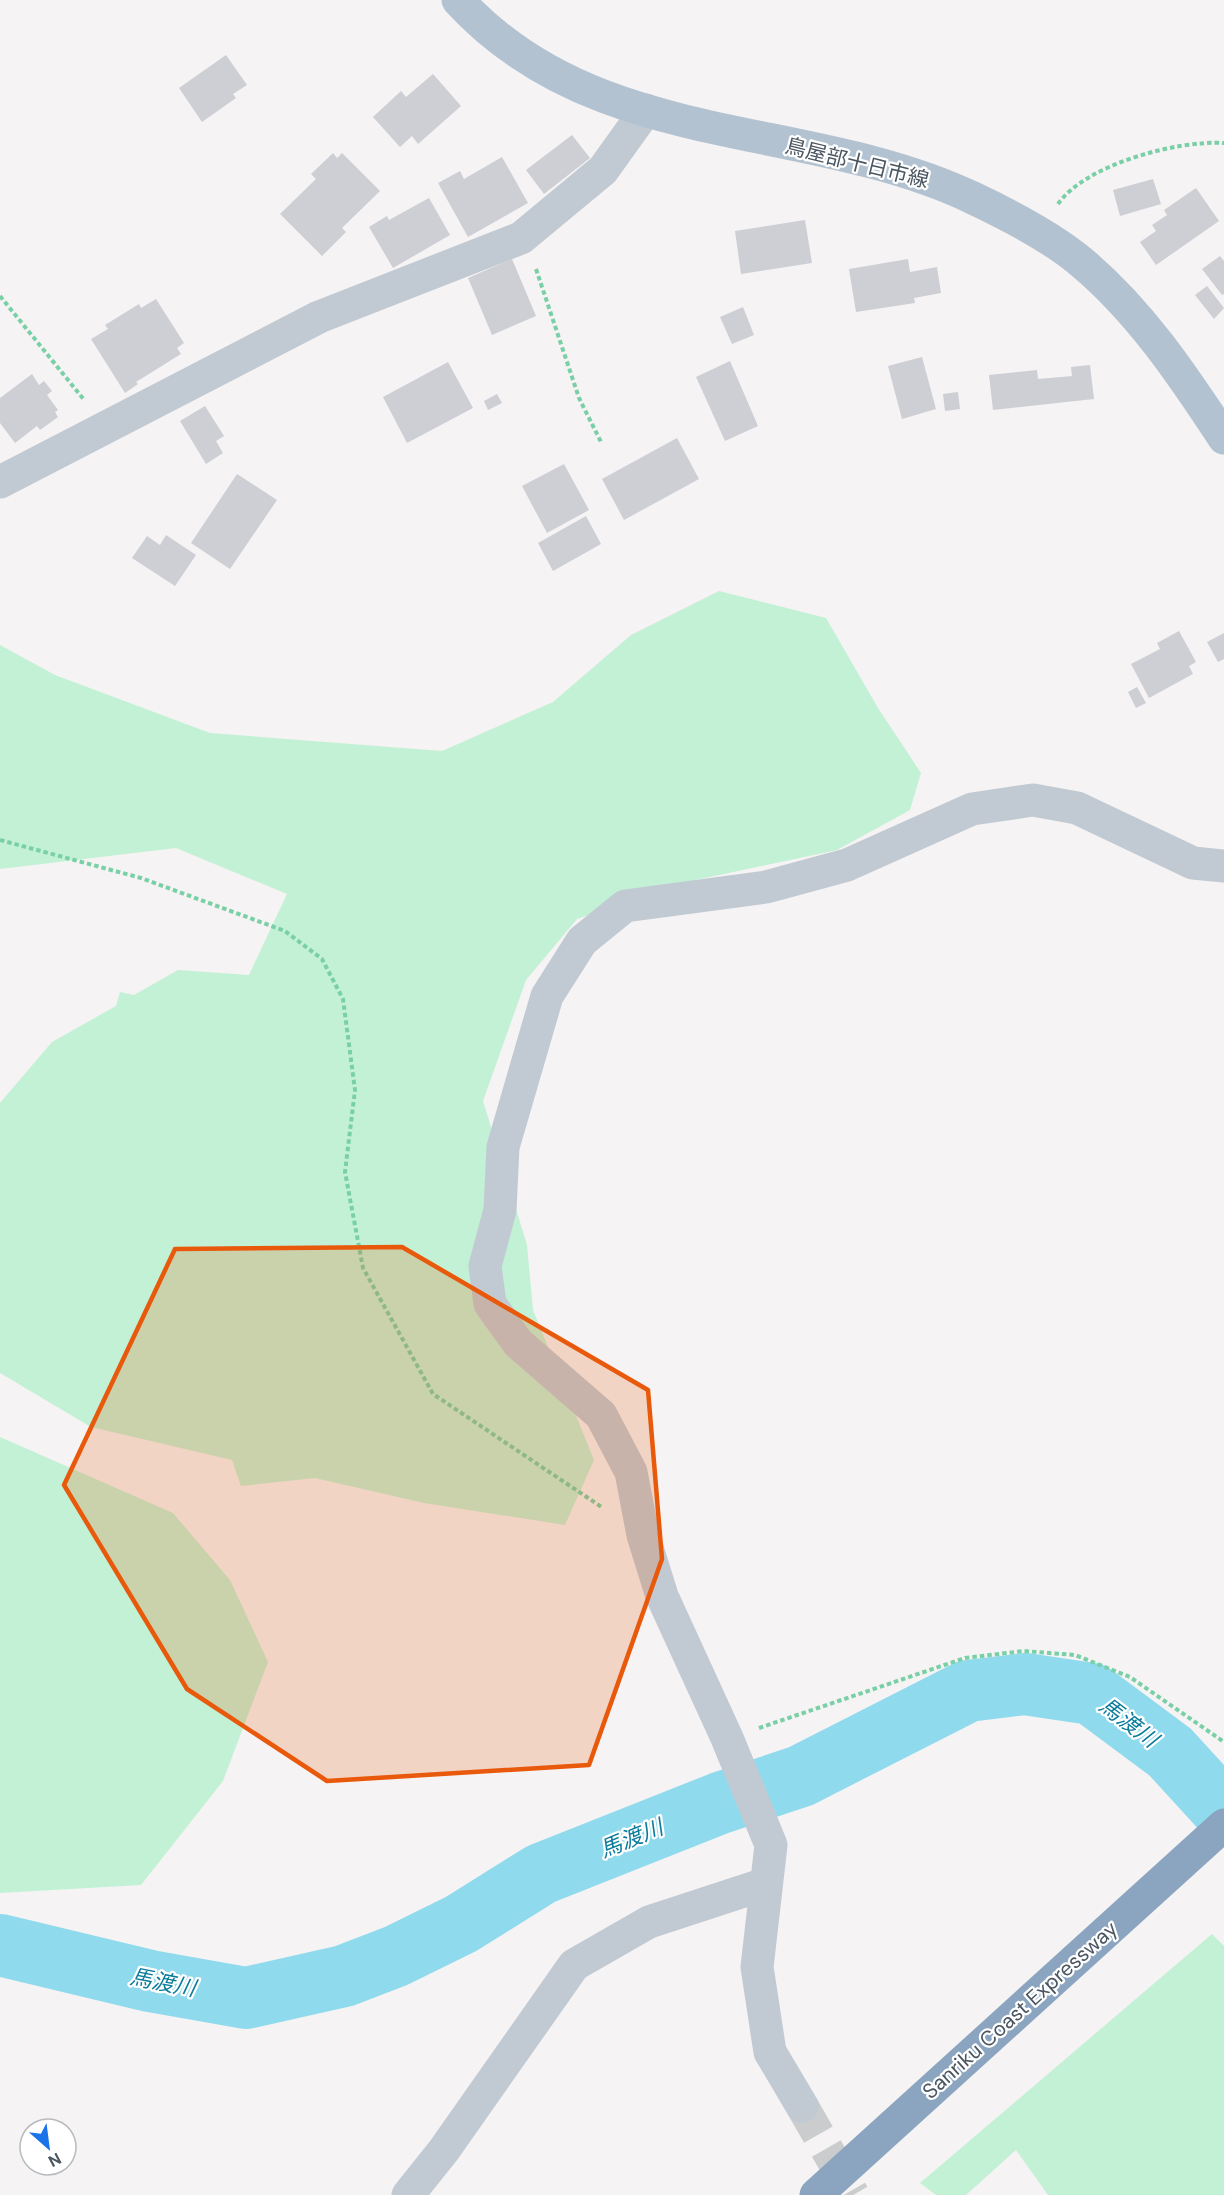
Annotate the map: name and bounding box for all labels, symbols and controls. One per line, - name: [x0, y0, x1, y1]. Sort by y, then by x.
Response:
- street label: 鳥屋部十日市線: [782, 132, 932, 194]
- water label: 馬渡川: [1094, 1691, 1165, 1755]
- water label: 馬渡川: [595, 1812, 669, 1864]
- street label: Sanriku Coast Expressway: [916, 1915, 1124, 2105]
- water label: 馬渡川: [128, 1962, 200, 2003]
- north arrow: [18, 2117, 78, 2177]
- text: N: [45, 2148, 65, 2172]

